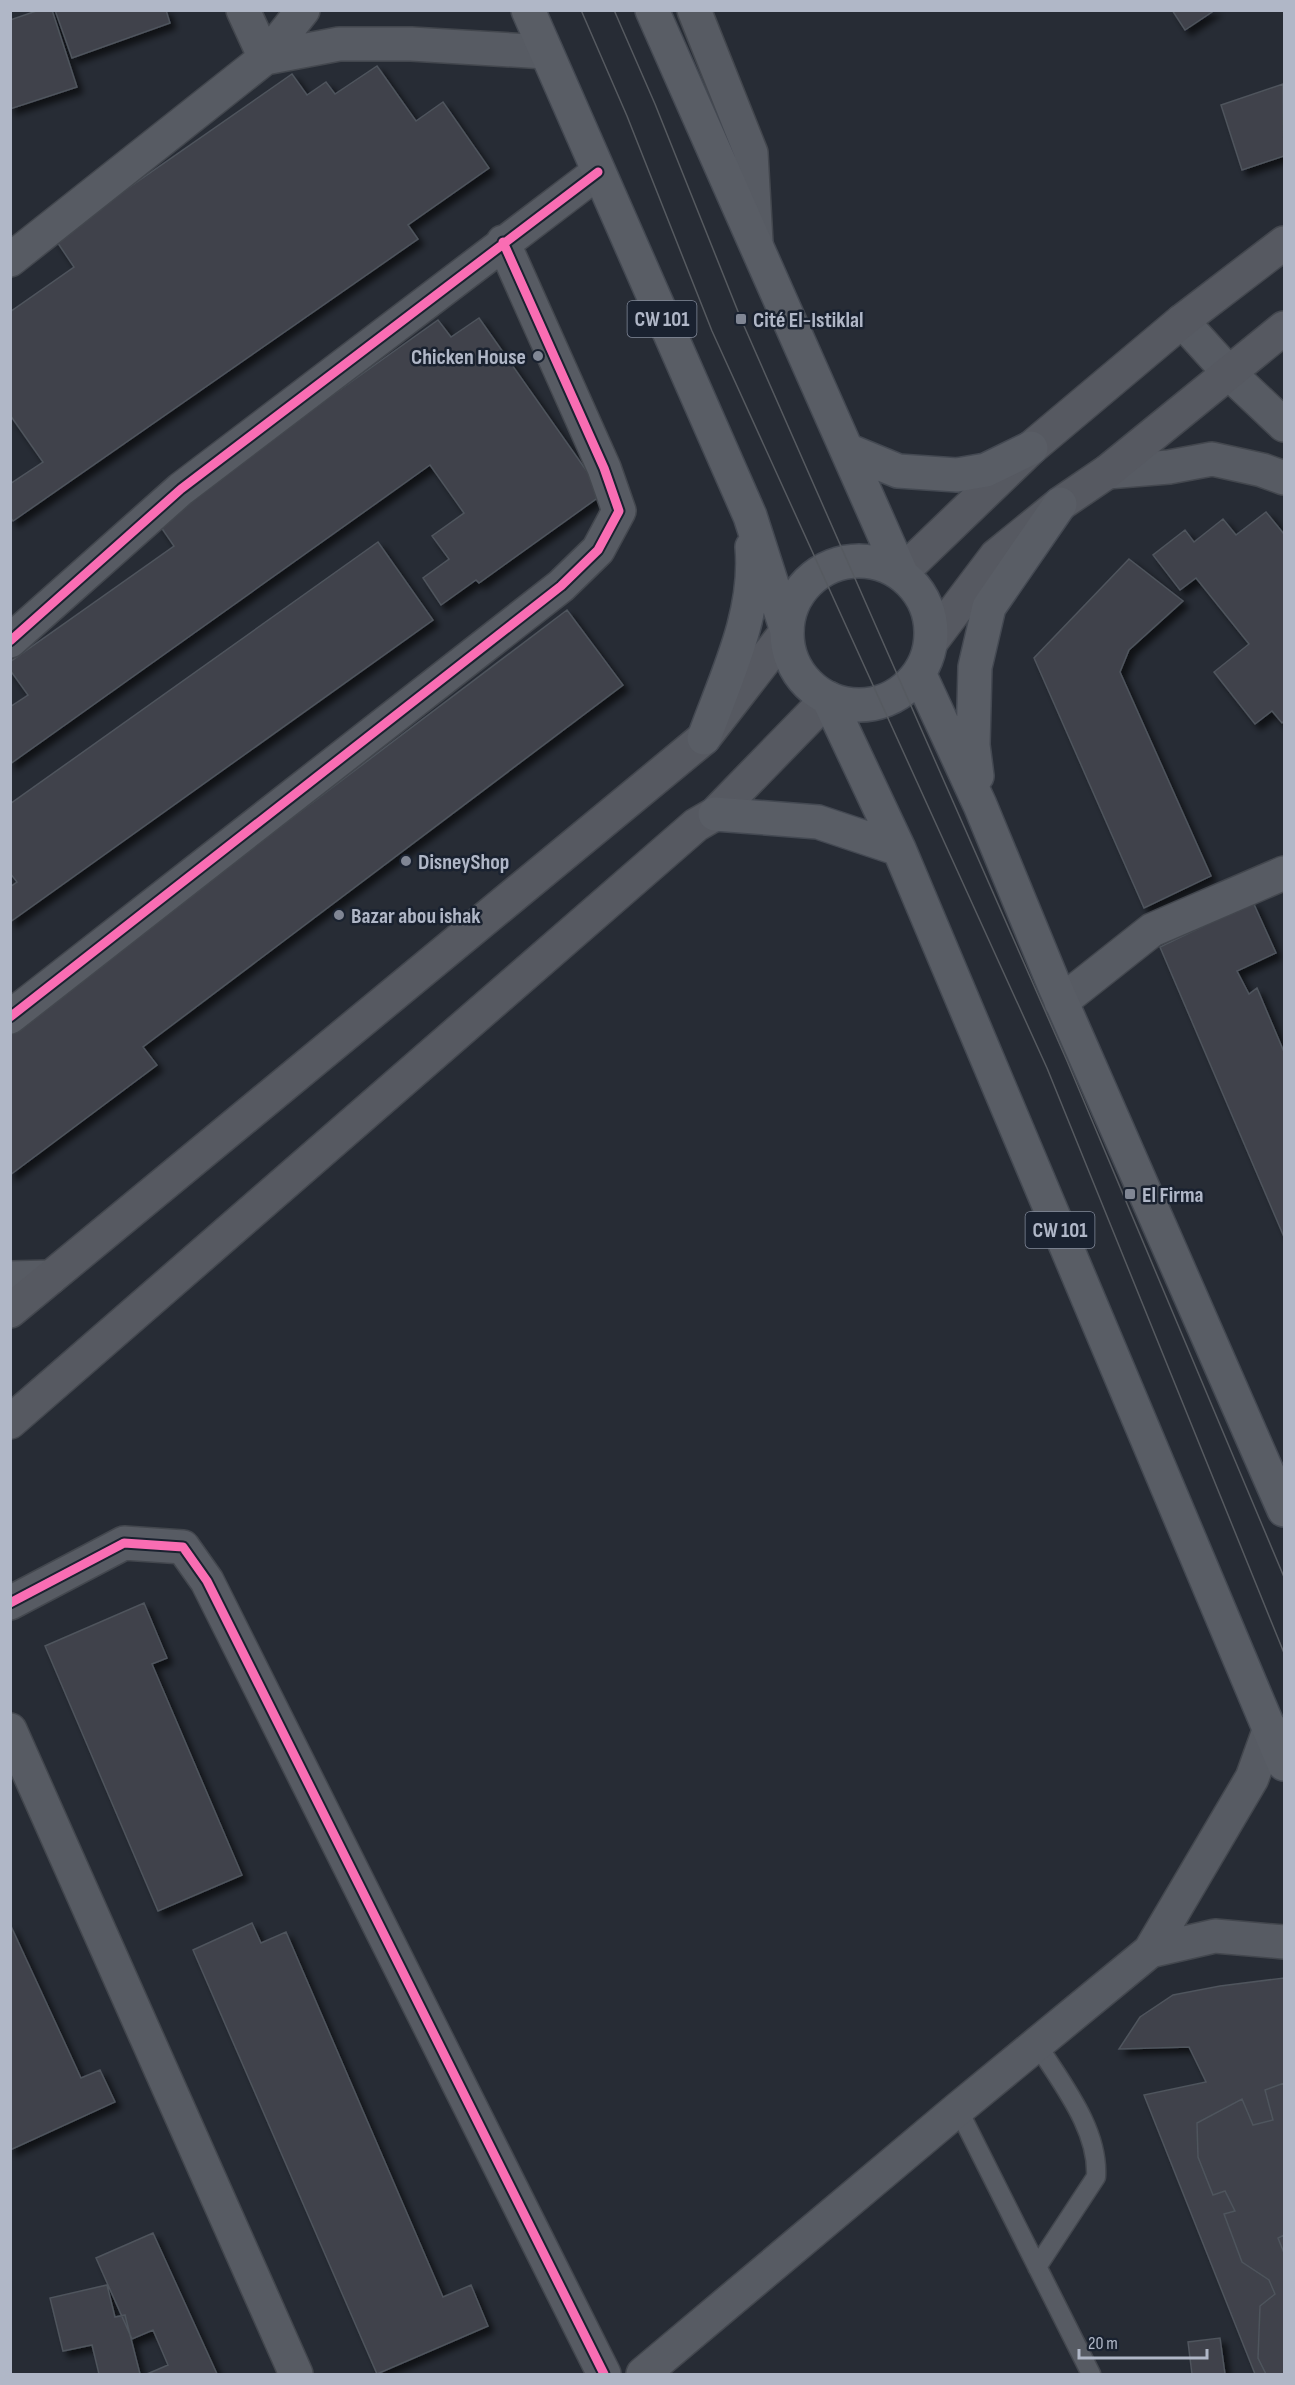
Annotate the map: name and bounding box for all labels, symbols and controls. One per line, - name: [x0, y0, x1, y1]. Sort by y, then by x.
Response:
- road number: CW 101: [628, 301, 696, 337]
- place label: Cité El-Istiklal: [753, 307, 863, 334]
- marker: Cité El-Istiklal: [734, 312, 748, 326]
- place label: Chicken House: [411, 344, 526, 371]
- marker: Chicken House: [531, 349, 545, 363]
- place label: DisneyShop: [418, 849, 509, 876]
- marker: DisneyShop: [399, 854, 413, 868]
- place label: Bazar abou ishak: [351, 903, 481, 930]
- marker: Bazar abou ishak: [332, 908, 346, 922]
- place label: El Firma: [1142, 1182, 1204, 1209]
- marker: El Firma: [1123, 1187, 1137, 1201]
- road number: CW 101: [1026, 1212, 1094, 1248]
- scale bar: [1079, 2322, 1206, 2360]
- text: 20 m: [1088, 2333, 1118, 2354]

